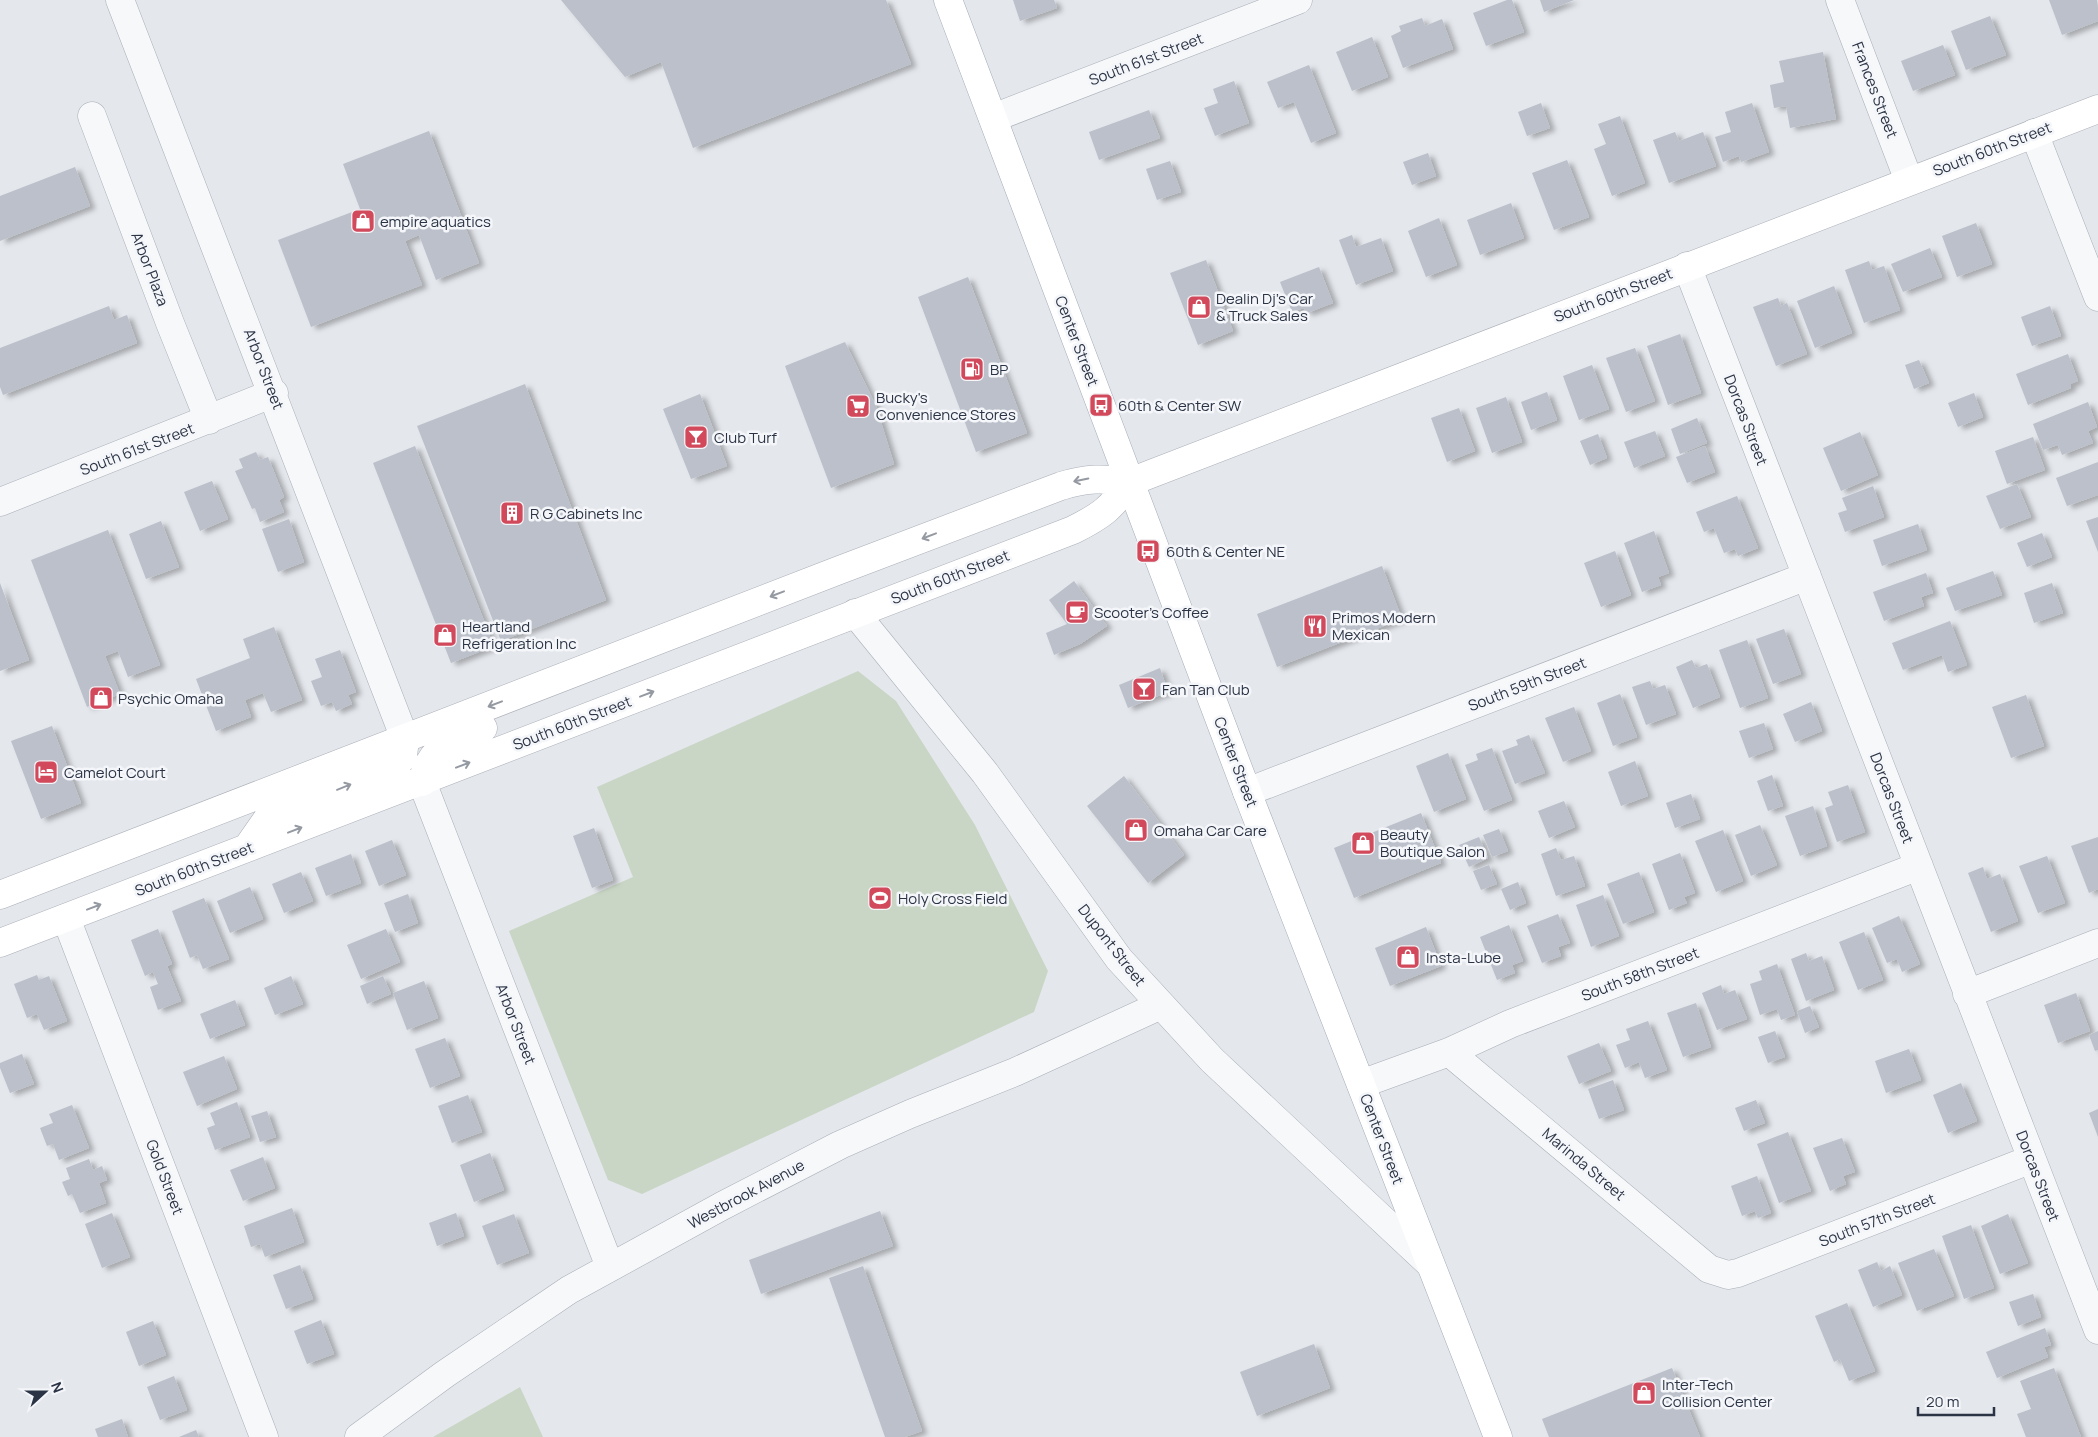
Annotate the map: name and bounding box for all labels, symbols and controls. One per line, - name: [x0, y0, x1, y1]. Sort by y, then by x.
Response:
- street label: South 61st Street: [1086, 28, 1206, 90]
- street label: Frances Street: [1847, 39, 1903, 141]
- street label: South 60th Street: [1930, 117, 2054, 181]
- shop icon: empire aquatics: [350, 208, 376, 234]
- place label: empire aquatics: [380, 211, 491, 232]
- street label: Arbor Plaza: [126, 229, 174, 309]
- street label: South 60th Street: [1551, 263, 1675, 327]
- place label: Dealin Dj's Car & Truck Sales: [1216, 288, 1314, 326]
- street label: Center Street: [1050, 293, 1104, 389]
- shop icon: Dealin Dj's Car & Truck Sales: [1186, 294, 1212, 320]
- street label: Arbor Street: [239, 326, 289, 412]
- fuel station icon: BP: [959, 356, 985, 382]
- place label: BP: [990, 359, 1008, 380]
- street label: Dorcas Street: [1719, 372, 1773, 468]
- place label: Bucky's Convenience Stores: [876, 387, 1016, 425]
- bus stop icon: 60th & Center SW: [1088, 392, 1114, 418]
- supermarket icon: Bucky's Convenience Stores: [845, 393, 871, 419]
- place label: 60th & Center SW: [1118, 395, 1241, 416]
- street label: South 61st Street: [77, 418, 197, 480]
- bar icon: Club Turf: [683, 424, 709, 450]
- place label: Club Turf: [714, 427, 778, 448]
- one-way arrow: [1074, 476, 1090, 486]
- building icon: R G Cabinets Inc: [499, 500, 525, 526]
- place label: R G Cabinets Inc: [530, 503, 643, 524]
- one-way arrow: [922, 532, 937, 541]
- bus stop icon: 60th & Center NE: [1135, 538, 1161, 564]
- place label: 60th & Center NE: [1166, 541, 1285, 562]
- street label: South 60th Street: [888, 545, 1012, 609]
- one-way arrow: [770, 590, 785, 600]
- cafe icon: Scooter's Coffee: [1064, 599, 1090, 625]
- place label: Scooter's Coffee: [1094, 602, 1209, 623]
- place label: Primos Modern Mexican: [1332, 607, 1436, 645]
- restaurant icon: Primos Modern Mexican: [1302, 613, 1328, 639]
- place label: Heartland Refrigeration Inc: [462, 616, 577, 654]
- shop icon: Heartland Refrigeration Inc: [432, 622, 458, 648]
- street label: South 59th Street: [1465, 652, 1589, 716]
- bar icon: Fan Tan Club: [1131, 676, 1157, 702]
- place label: Fan Tan Club: [1162, 679, 1250, 700]
- shop icon: Psychic Omaha: [88, 685, 114, 711]
- place label: Psychic Omaha: [118, 688, 223, 709]
- one-way arrow: [639, 689, 655, 698]
- street label: South 60th Street: [510, 691, 634, 755]
- one-way arrow: [488, 700, 504, 709]
- street label: Center Street: [1209, 714, 1263, 810]
- street label: Dorcas Street: [1865, 750, 1919, 846]
- hotel icon: Camelot Court: [33, 759, 59, 785]
- one-way arrow: [455, 760, 470, 770]
- place label: Camelot Court: [64, 762, 166, 783]
- one-way arrow: [337, 782, 352, 791]
- shop icon: Omaha Car Care: [1123, 817, 1149, 843]
- place label: Omaha Car Care: [1154, 820, 1267, 841]
- place label: Beauty Boutique Salon: [1380, 824, 1485, 862]
- one-way arrow: [287, 825, 302, 834]
- shop icon: Beauty Boutique Salon: [1350, 830, 1376, 856]
- street label: South 60th Street: [132, 837, 256, 901]
- sports icon: Holy Cross Field: [867, 885, 893, 911]
- place label: Holy Cross Field: [898, 888, 1007, 909]
- street label: Dupont Street: [1073, 900, 1151, 990]
- one-way arrow: [87, 901, 102, 910]
- street label: South 58th Street: [1578, 942, 1702, 1006]
- shop icon: Insta-Lube: [1395, 944, 1421, 970]
- place label: Insta-Lube: [1426, 947, 1501, 968]
- street label: Arbor Street: [491, 981, 541, 1067]
- street label: Center Street: [1355, 1091, 1409, 1187]
- street label: Marinda Street: [1538, 1123, 1630, 1205]
- street label: Dorcas Street: [2011, 1128, 2065, 1224]
- street label: Gold Street: [141, 1136, 189, 1218]
- street label: Westbrook Avenue: [684, 1154, 808, 1234]
- street label: South 57th Street: [1816, 1188, 1938, 1252]
- north arrow: [20, 1367, 70, 1417]
- place label: Inter-Tech Collision Center: [1662, 1374, 1773, 1412]
- text: N: [47, 1379, 68, 1395]
- shop icon: Inter-Tech Collision Center: [1631, 1380, 1657, 1406]
- scale bar: [1918, 1384, 1994, 1416]
- text: 20 m: [1926, 1391, 1959, 1412]

